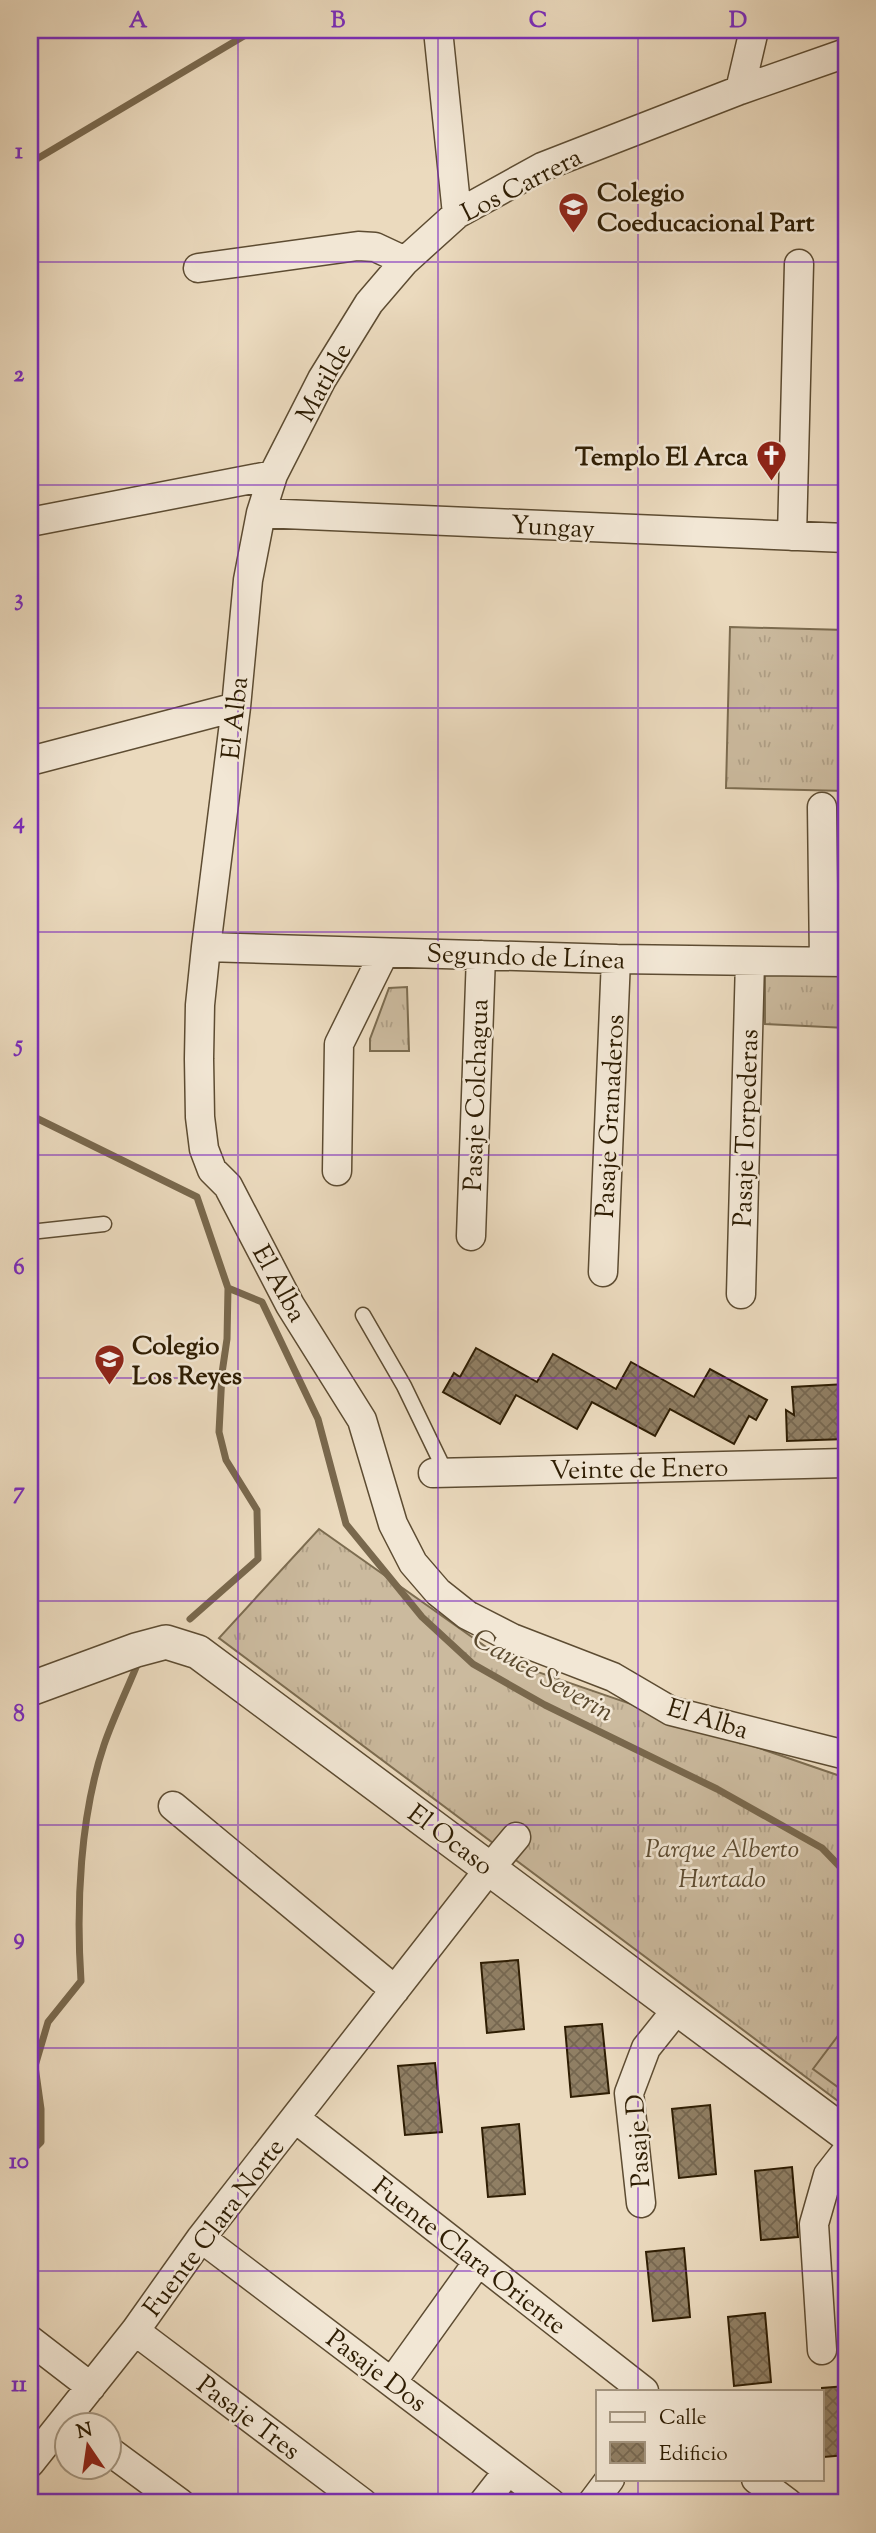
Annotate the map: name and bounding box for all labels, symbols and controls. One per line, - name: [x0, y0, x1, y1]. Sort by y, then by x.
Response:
- text: A: [129, 5, 148, 38]
- text: B: [331, 5, 346, 38]
- text: C: [529, 5, 547, 38]
- text: D: [729, 5, 747, 38]
- text: 1: [15, 136, 23, 169]
- street label: Los Carrera: [455, 140, 589, 233]
- place label: Colegio Coeducacional Part: [597, 176, 814, 243]
- school or university icon: Colegio Coeducacional Part: [557, 190, 591, 234]
- street label: Matilde: [288, 337, 362, 430]
- text: 2: [14, 359, 25, 392]
- church icon: Templo El Arca: [754, 439, 788, 483]
- place label: Templo El Arca: [575, 440, 748, 477]
- street label: Yungay: [510, 508, 596, 549]
- text: 3: [14, 583, 24, 616]
- street label: El Alba: [214, 675, 259, 762]
- text: 4: [12, 806, 25, 839]
- street label: Segundo de Línea: [426, 937, 626, 980]
- street label: Pasaje Colchagua: [456, 998, 499, 1192]
- street label: Pasaje Granaderos: [588, 1013, 635, 1219]
- street label: Pasaje Torpederas: [726, 1028, 769, 1228]
- text: 5: [13, 1029, 23, 1062]
- street label: El Alba: [241, 1239, 314, 1330]
- text: 6: [13, 1252, 25, 1285]
- place label: Colegio Los Reyes: [132, 1329, 242, 1396]
- school or university icon: Colegio Los Reyes: [92, 1343, 126, 1387]
- street label: Veinte de Enero: [549, 1450, 729, 1491]
- text: 7: [13, 1476, 25, 1509]
- water label: Cauce Severin: [464, 1620, 621, 1734]
- street label: El Alba: [662, 1691, 752, 1750]
- text: 8: [13, 1699, 25, 1732]
- street label: El Ocaso: [399, 1796, 500, 1886]
- park label: Parque Alberto Hurtado: [645, 1832, 799, 1899]
- text: 9: [13, 1922, 25, 1955]
- street label: Pasaje D: [618, 2093, 661, 2189]
- street label: Fuente Clara Norte: [135, 2131, 295, 2326]
- text: 10: [9, 2146, 29, 2179]
- street label: Fuente Clara Oriente: [364, 2169, 573, 2345]
- street label: Pasaje Dos: [317, 2322, 434, 2422]
- street label: Pasaje Tres: [188, 2368, 307, 2470]
- text: 11: [11, 2369, 27, 2402]
- legend: [596, 2390, 824, 2480]
- text: Calle: [659, 2404, 707, 2434]
- north arrow: [52, 2410, 122, 2480]
- text: N: [74, 2417, 95, 2447]
- text: Edificio: [659, 2440, 728, 2470]

